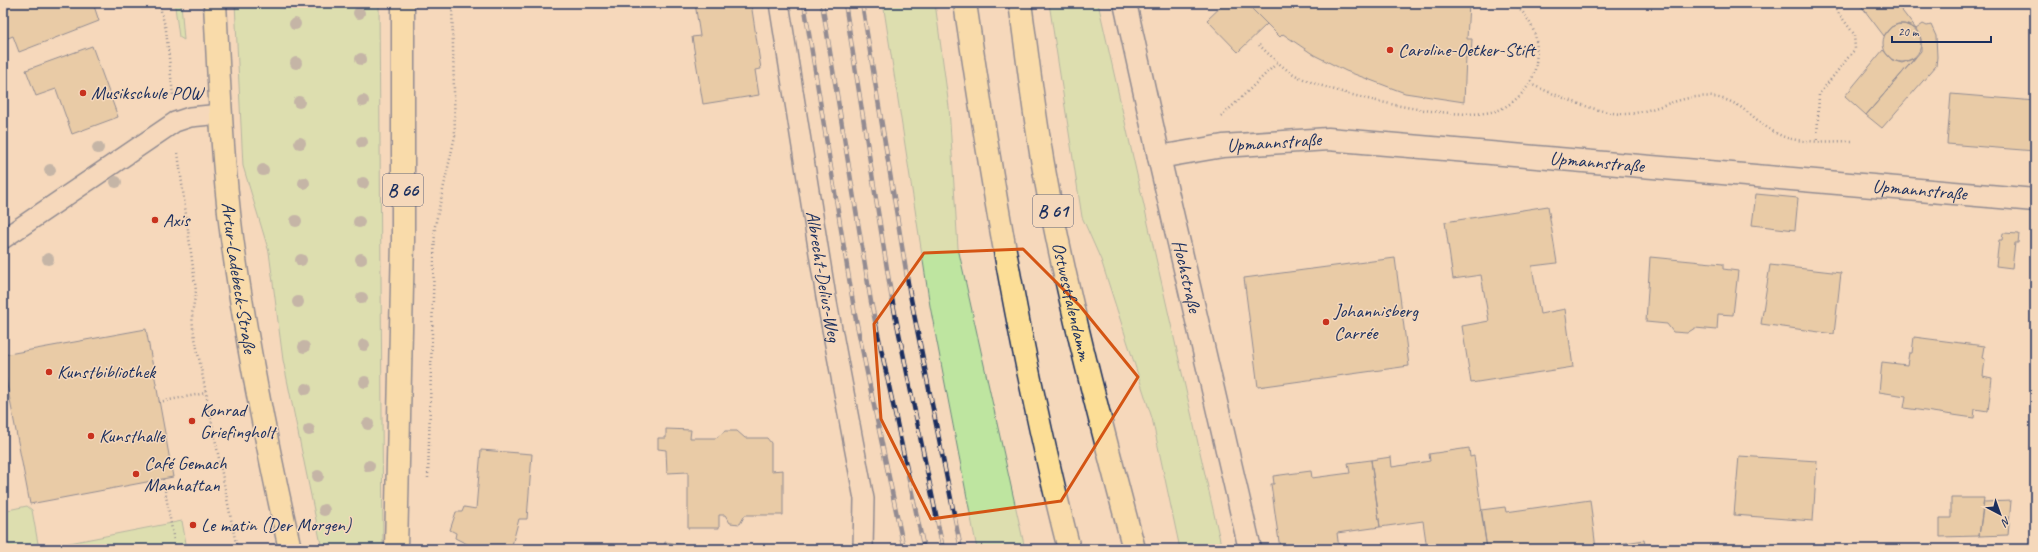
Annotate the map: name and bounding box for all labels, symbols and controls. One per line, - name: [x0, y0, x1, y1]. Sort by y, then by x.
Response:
- scale bar: [1892, 18, 1991, 44]
- text: 20 m: [1898, 24, 1920, 40]
- place label: Caroline-Oetker-Stift: [1398, 38, 1537, 62]
- marker: Caroline-Oetker-Stift: [1385, 45, 1395, 55]
- place label: Musikschule POW: [91, 81, 206, 105]
- marker: Musikschule POW: [78, 88, 88, 98]
- street label: Upmannstraße: [1226, 127, 1324, 158]
- street label: Upmannstraße: [1549, 146, 1647, 178]
- road number: B 66: [383, 174, 423, 206]
- street label: Upmannstraße: [1871, 174, 1970, 206]
- road number: B 61: [1033, 195, 1073, 227]
- street label: Artur-Ladebeck-Straße: [216, 201, 262, 357]
- place label: Axis: [163, 208, 191, 232]
- street label: Albrecht-Delius-Weg: [800, 209, 846, 345]
- marker: Axis: [150, 215, 160, 225]
- street label: Hochstraße: [1167, 237, 1207, 317]
- street label: Ostwestfalendamm: [1046, 240, 1097, 364]
- place label: Johannisberg Carrée: [1333, 299, 1419, 345]
- marker: Johannisberg Carrée: [1321, 317, 1331, 327]
- place label: Kunstbibliothek: [57, 360, 157, 384]
- marker: Kunstbibliothek: [44, 367, 54, 377]
- place label: Konrad Griefingholt: [200, 398, 278, 444]
- marker: Konrad Griefingholt: [187, 416, 197, 426]
- place label: Kunsthalle: [99, 424, 167, 448]
- marker: Kunsthalle: [86, 431, 96, 441]
- place label: Café Gemach Manhattan: [144, 451, 227, 497]
- marker: Café Gemach Manhattan: [131, 469, 141, 479]
- north arrow: [1980, 494, 2020, 534]
- place label: Le matin (Der Morgen): [201, 513, 353, 537]
- text: N: [1998, 514, 2014, 530]
- marker: Le matin (Der Morgen): [188, 520, 198, 530]

